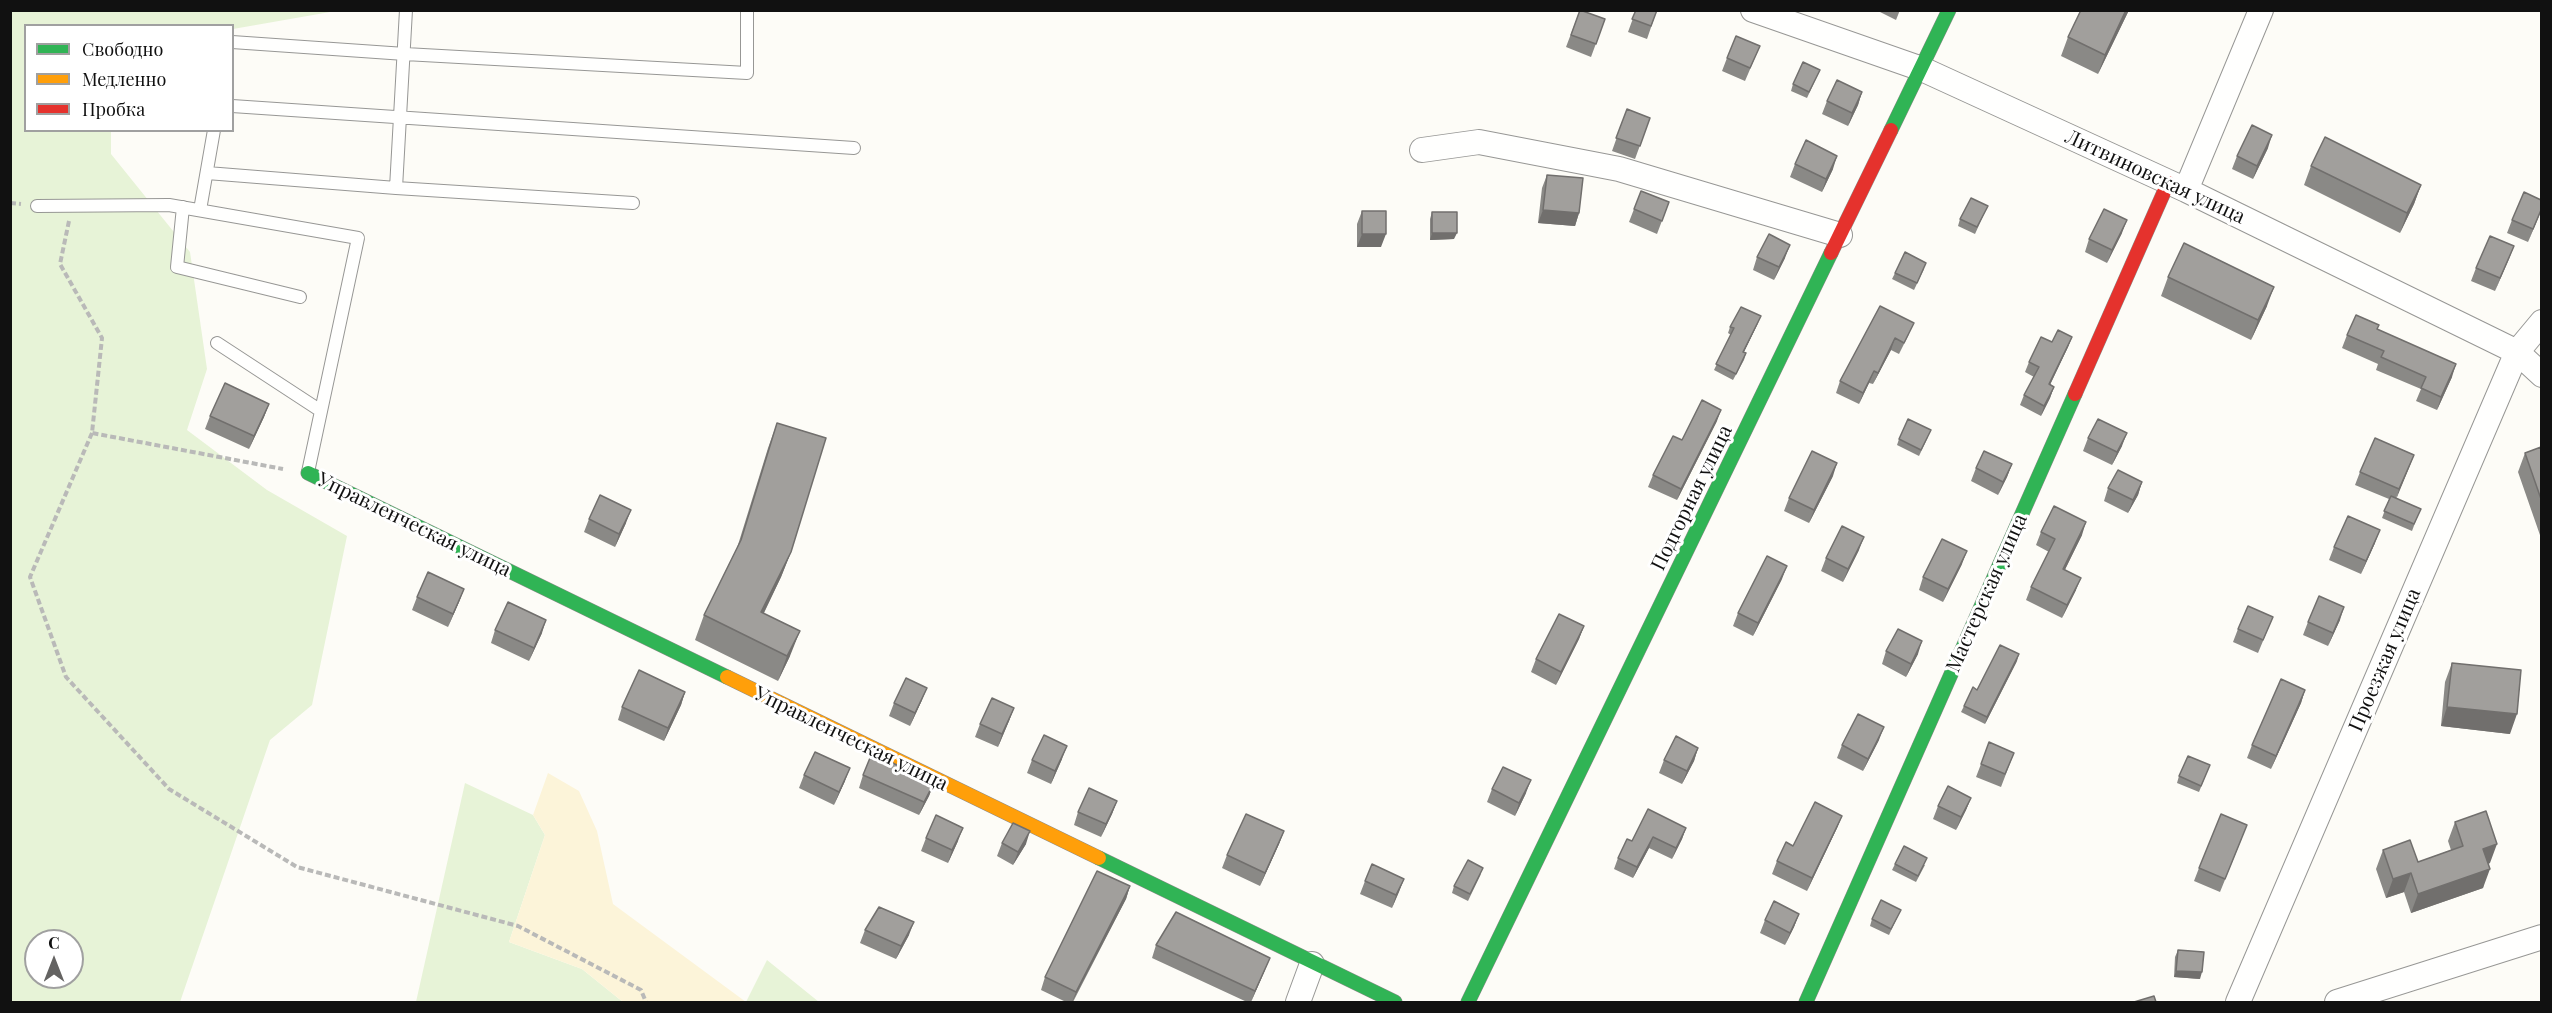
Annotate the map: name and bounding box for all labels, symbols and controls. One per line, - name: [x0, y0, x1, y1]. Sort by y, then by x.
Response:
- legend: [24, 24, 234, 132]
- text: Свободно: [82, 37, 163, 61]
- text: Медленно: [82, 67, 166, 91]
- text: Пробка: [82, 97, 145, 121]
- street label: Литвиновская улица: [2061, 125, 2249, 229]
- street label: Подгорная улица: [1646, 421, 1738, 575]
- street label: Управленческая улица: [313, 468, 515, 582]
- street label: Мастерская улица: [1941, 510, 2033, 676]
- street label: Проезжая улица: [2344, 585, 2426, 735]
- street label: Управленческая улица: [750, 682, 952, 796]
- north arrow: [24, 929, 84, 989]
- text: С: [48, 932, 60, 953]

